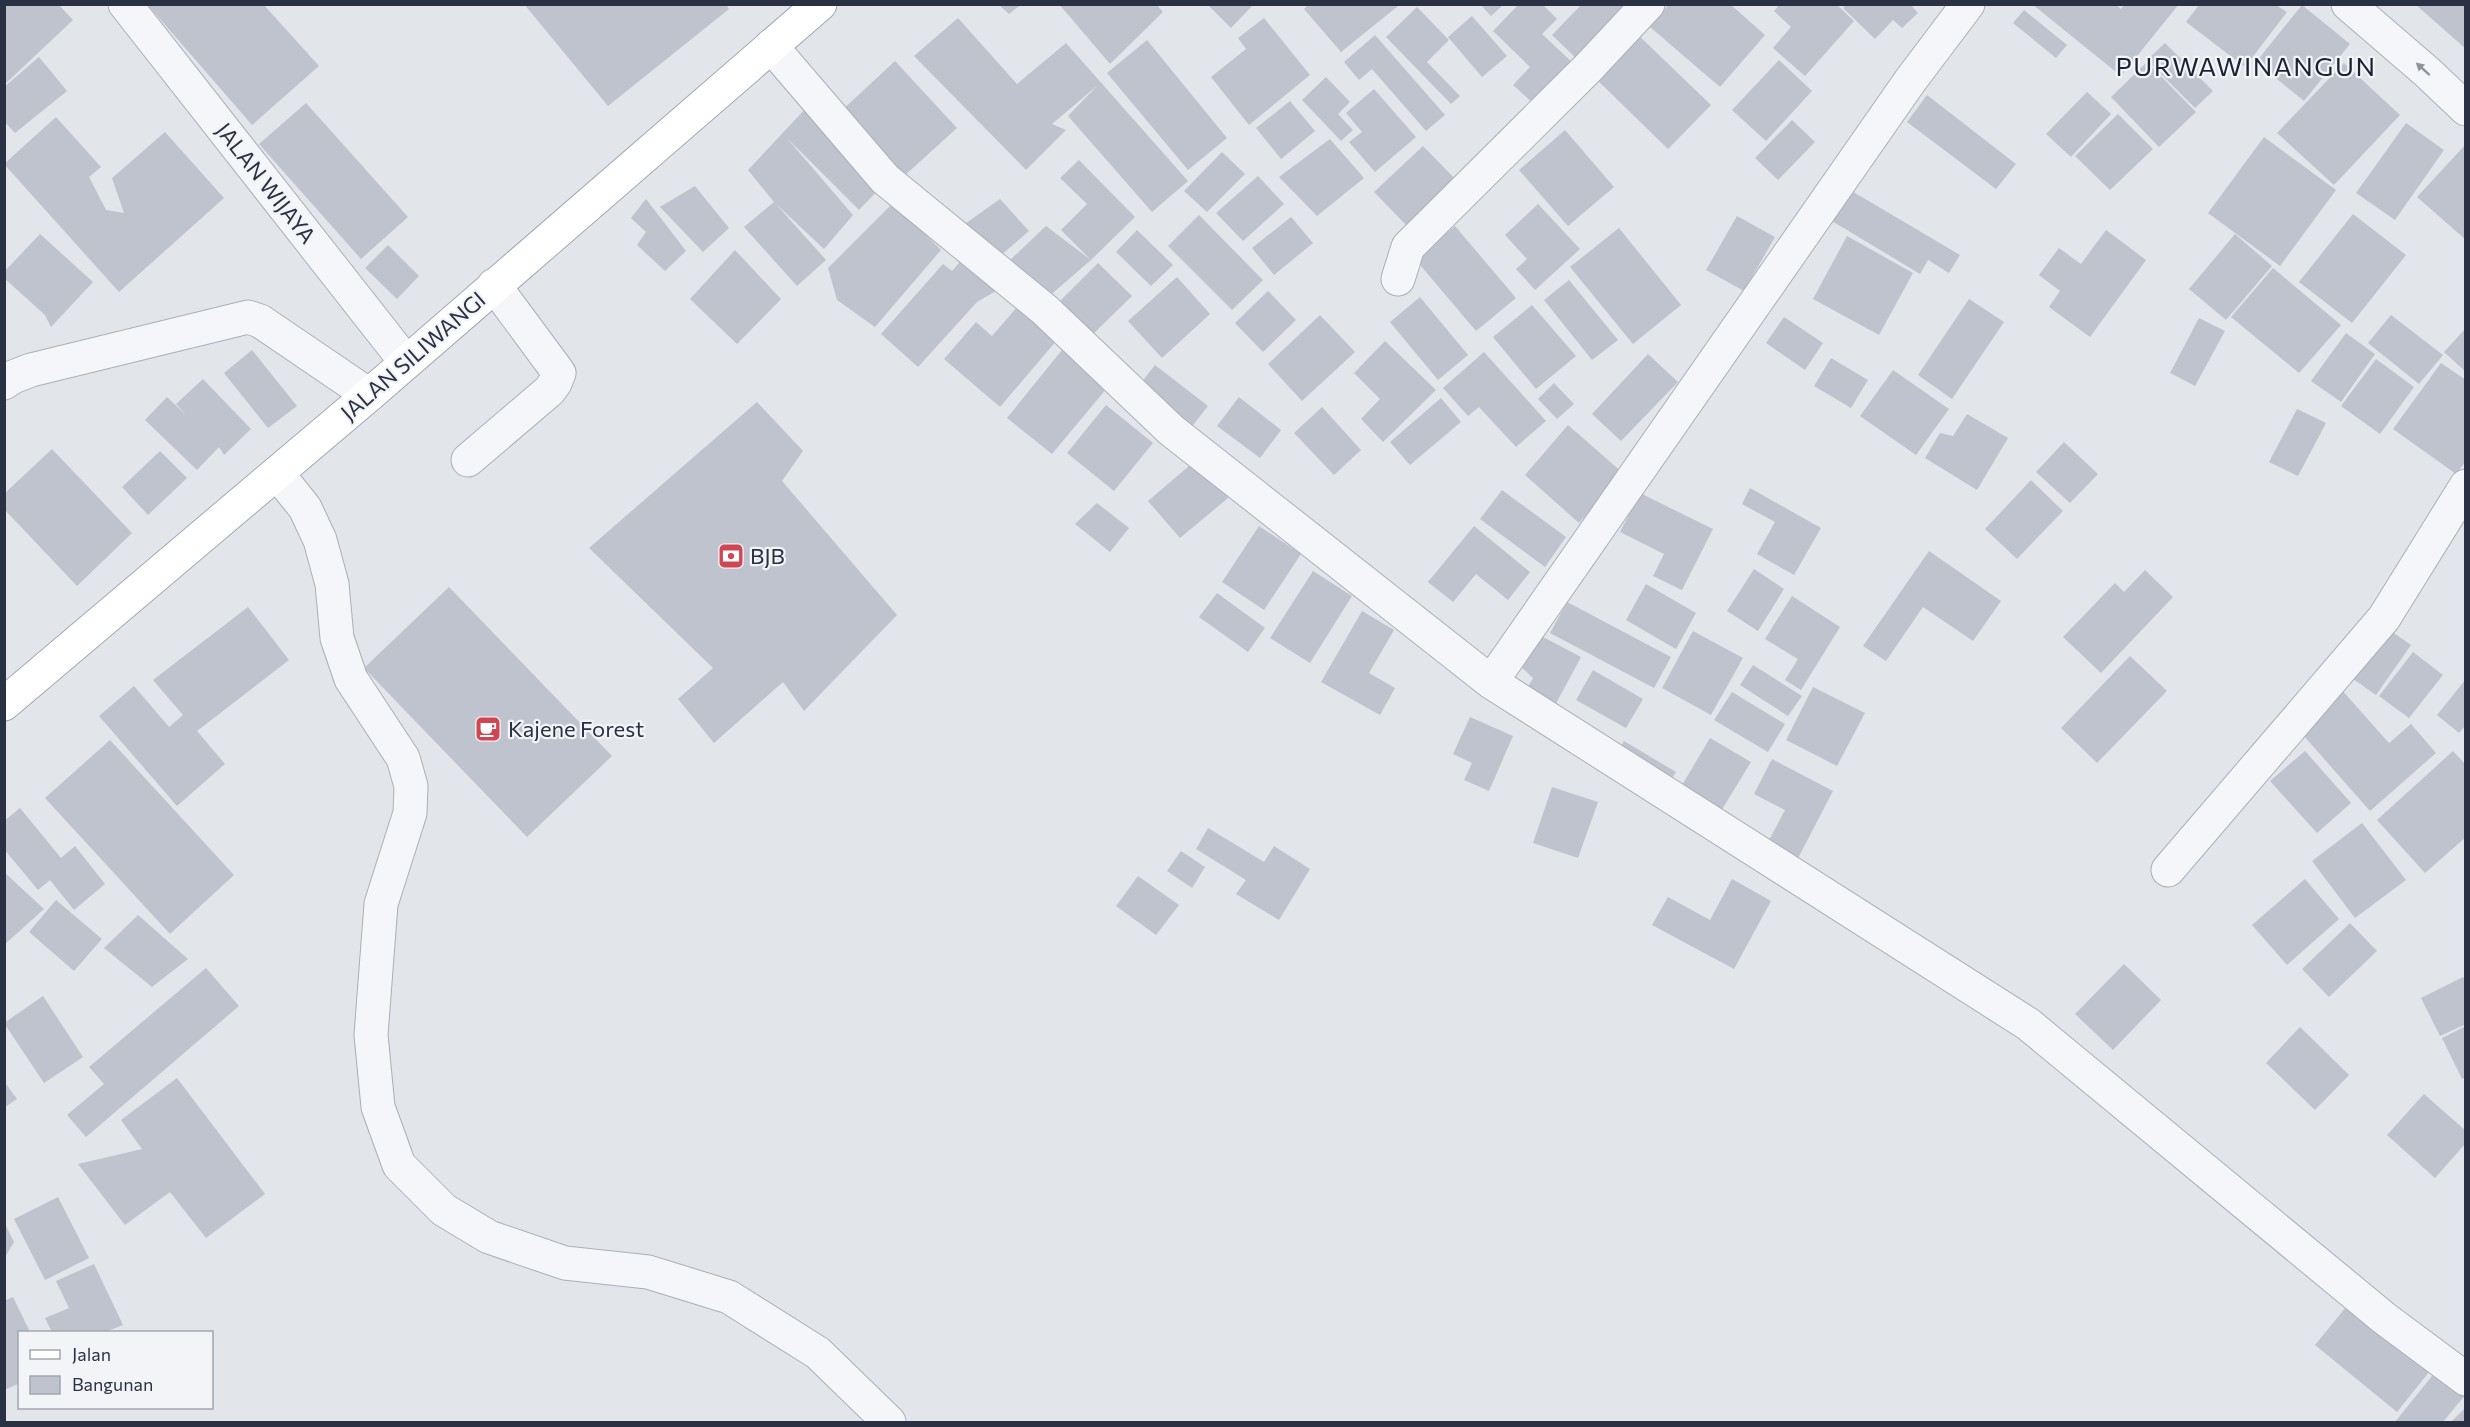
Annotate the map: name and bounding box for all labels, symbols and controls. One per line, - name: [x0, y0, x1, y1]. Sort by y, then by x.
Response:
- district label: PURWAWINANGUN: [2115, 50, 2377, 81]
- one-way arrow: [2416, 63, 2431, 76]
- street label: JALAN WIJAYA: [211, 117, 322, 249]
- street label: JALAN SILIWANGI: [335, 285, 491, 426]
- bank icon: BJB: [716, 541, 746, 571]
- place label: BJB: [750, 542, 785, 569]
- cafe icon: Kajene Forest: [473, 714, 503, 744]
- place label: Kajene Forest: [508, 715, 644, 742]
- legend: [18, 1331, 213, 1409]
- text: Jalan: [72, 1343, 111, 1365]
- text: Bangunan: [72, 1373, 153, 1395]

